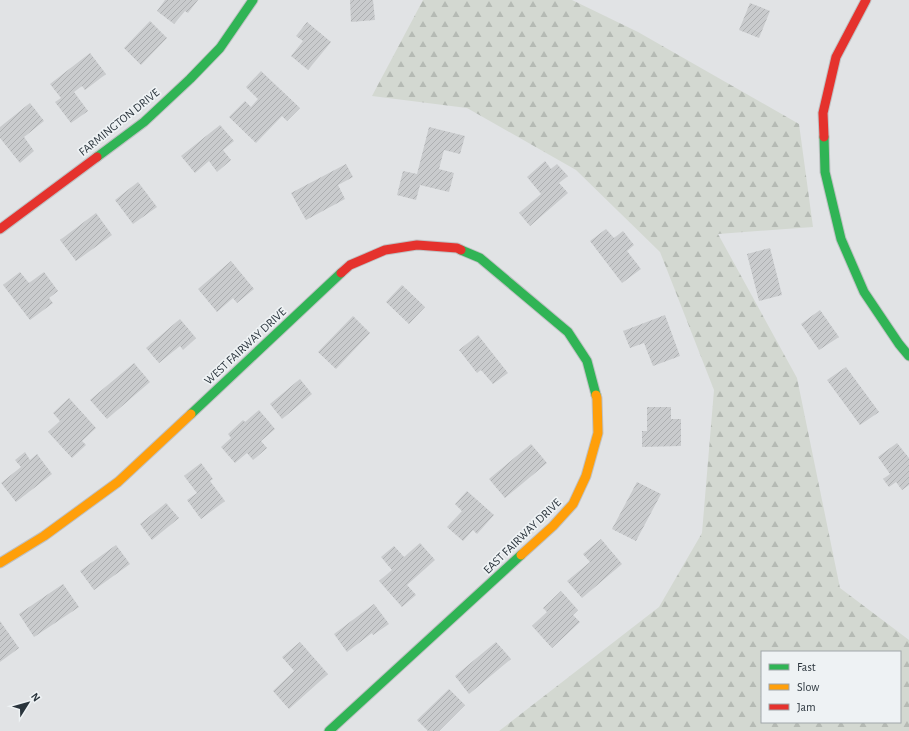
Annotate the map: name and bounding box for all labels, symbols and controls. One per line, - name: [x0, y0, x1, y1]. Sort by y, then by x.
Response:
- street label: FARMINGTON DRIVE: [77, 86, 162, 158]
- street label: WEST FAIRWAY DRIVE: [202, 305, 288, 387]
- street label: EAST FAIRWAY DRIVE: [481, 496, 563, 576]
- legend: [761, 651, 901, 723]
- text: Fast: [797, 661, 816, 673]
- text: Slow: [797, 681, 819, 693]
- north arrow: [8, 683, 48, 723]
- text: N: [29, 691, 42, 704]
- text: Jam: [797, 701, 816, 713]

